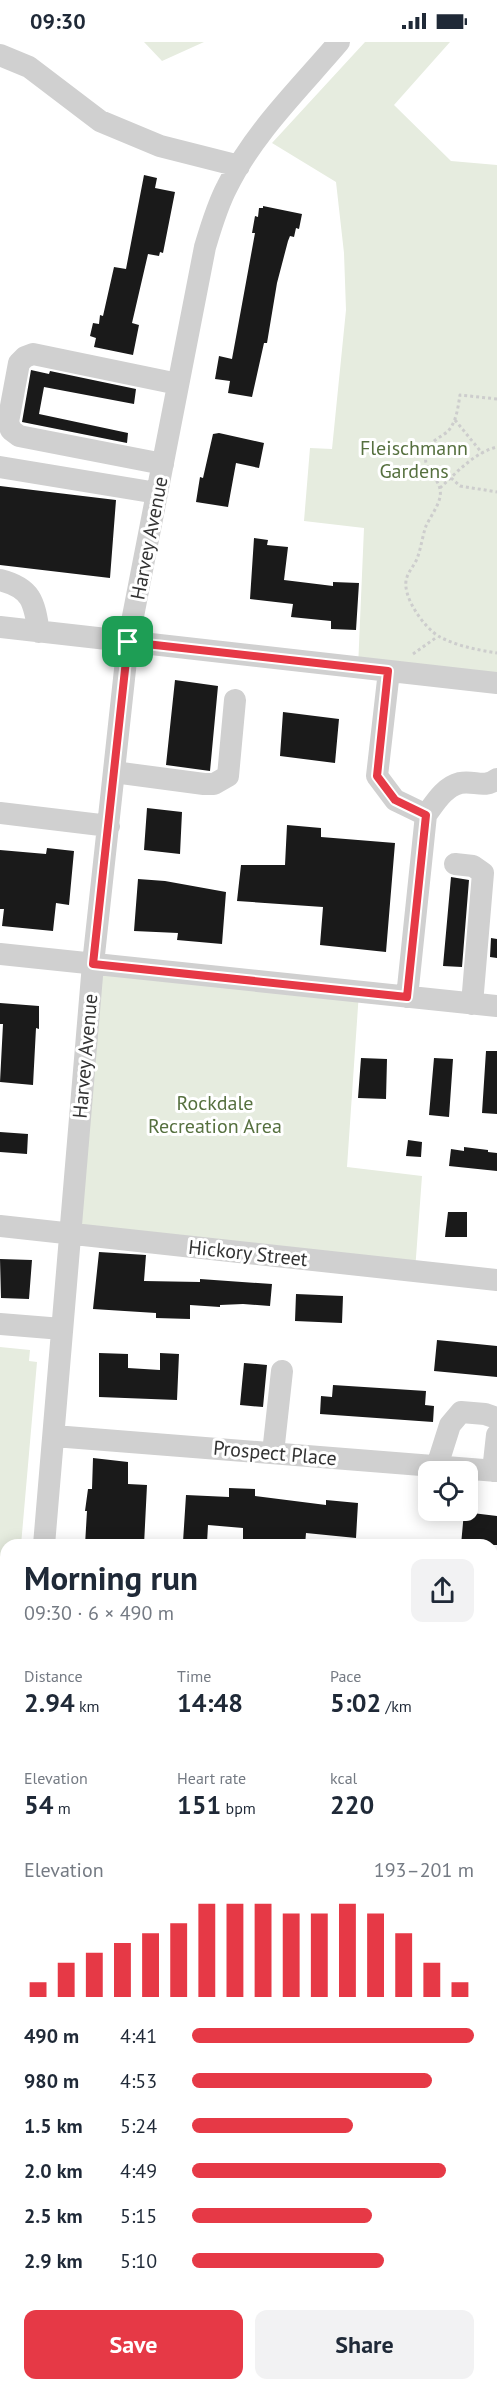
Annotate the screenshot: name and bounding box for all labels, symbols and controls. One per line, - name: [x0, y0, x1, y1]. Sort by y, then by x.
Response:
- text: 09:30: [30, 7, 86, 35]
- park label: Fleischmann Gardens: [360, 435, 468, 484]
- street label: Harvey Avenue: [124, 474, 174, 602]
- pin: [102, 616, 153, 667]
- icon: arrive: [111, 625, 144, 658]
- street label: Harvey Avenue: [67, 993, 103, 1119]
- park label: Rockdale Recreation Area: [148, 1090, 282, 1139]
- street label: Hickory Street: [187, 1234, 309, 1272]
- street label: Prospect Place: [212, 1435, 338, 1471]
- map controls: [418, 1461, 478, 1521]
- button: locate: [418, 1461, 478, 1521]
- text: Morning run: [24, 1556, 198, 1599]
- button: share: [411, 1559, 474, 1622]
- text: 09:30 · 6 × 490 m: [24, 1600, 174, 1626]
- text: Distance: [24, 1666, 83, 1686]
- text: Time: [177, 1666, 211, 1686]
- text: Pace: [330, 1666, 361, 1686]
- text: 2.94: [24, 1686, 75, 1719]
- text: 14:48: [177, 1686, 243, 1719]
- text: 5:02: [330, 1686, 381, 1719]
- text: km: [75, 1696, 100, 1716]
- text: /km: [381, 1696, 412, 1716]
- text: Elevation: [24, 1768, 88, 1788]
- text: Heart rate: [177, 1768, 246, 1788]
- text: kcal: [330, 1768, 357, 1788]
- text: 54: [24, 1788, 53, 1821]
- text: 151: [177, 1788, 221, 1821]
- text: 220: [330, 1788, 374, 1821]
- text: m: [53, 1798, 71, 1818]
- text: bpm: [221, 1798, 256, 1818]
- text: Elevation: [24, 1857, 104, 1883]
- text: 193–201 m: [374, 1857, 474, 1883]
- text: 490 m: [24, 2023, 79, 2049]
- text: 4:41: [120, 2023, 157, 2049]
- text: 980 m: [24, 2068, 79, 2094]
- text: 4:53: [120, 2068, 157, 2094]
- text: 1.5 km: [24, 2113, 83, 2139]
- text: 5:24: [120, 2113, 157, 2139]
- text: 2.0 km: [24, 2158, 83, 2184]
- text: 4:49: [120, 2158, 157, 2184]
- text: 2.5 km: [24, 2203, 83, 2229]
- text: 5:15: [120, 2203, 157, 2229]
- text: 2.9 km: [24, 2248, 83, 2274]
- text: 5:10: [120, 2248, 157, 2274]
- button: Save: [24, 2310, 243, 2379]
- button: Share: [255, 2310, 474, 2379]

